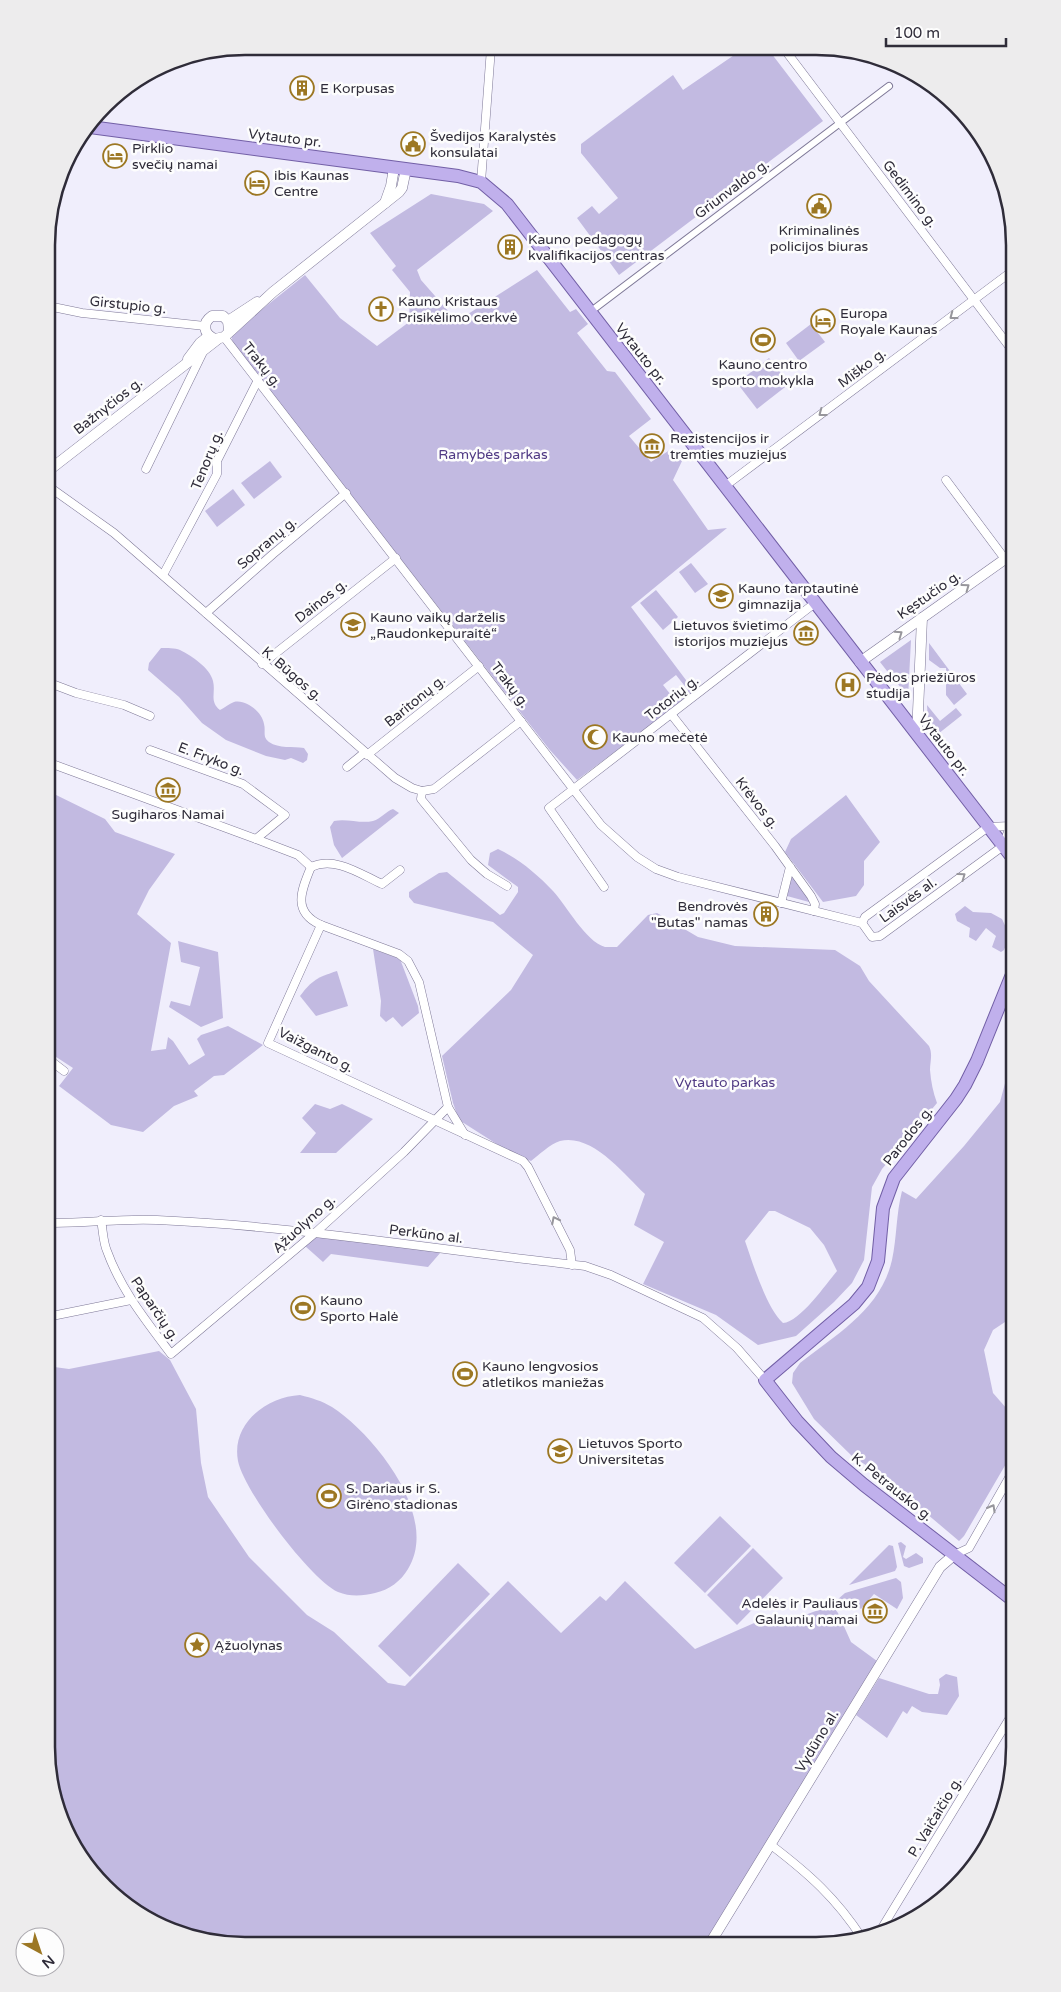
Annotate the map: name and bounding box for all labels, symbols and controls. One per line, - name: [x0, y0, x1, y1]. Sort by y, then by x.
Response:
- scale bar: [886, 15, 1006, 47]
- text: 100 m: [894, 24, 940, 42]
- building icon: E Korpusas: [289, 75, 315, 101]
- place label: E Korpusas: [320, 80, 395, 97]
- street label: Vytauto pr.: [247, 125, 323, 151]
- place label: Švedijos Karalystės konsulatai: [430, 128, 556, 161]
- public building icon: Švedijos Karalystės konsulatai: [400, 131, 426, 157]
- place label: Pirklio svečių namai: [132, 140, 218, 173]
- hotel icon: Pirklio svečių namai: [102, 143, 128, 169]
- street label: Griunvaldo g.: [692, 156, 772, 222]
- street label: Gedimino g.: [879, 157, 941, 231]
- place label: ibis Kaunas Centre: [274, 167, 349, 200]
- hotel icon: ibis Kaunas Centre: [244, 170, 270, 196]
- public building icon: Kriminalinės policijos biuras: [806, 193, 832, 219]
- place label: Kriminalinės policijos biuras: [770, 222, 869, 255]
- place label: Kauno pedagogų kvalifikacijos centras: [528, 231, 665, 264]
- building icon: Kauno pedagogų kvalifikacijos centras: [497, 234, 523, 260]
- street label: Girstupio g.: [89, 293, 167, 317]
- place label: Kauno Kristaus Prisikėlimo cerkvė: [398, 293, 517, 326]
- church icon: Kauno Kristaus Prisikėlimo cerkvė: [368, 296, 394, 322]
- place label: Europa Royale Kaunas: [840, 305, 938, 338]
- hotel icon: Europa Royale Kaunas: [810, 308, 836, 334]
- one-way arrow: [949, 310, 959, 319]
- street label: Vytauto pr.: [612, 320, 670, 388]
- sports icon: Kauno centro sporto mokykla: [750, 327, 776, 353]
- street label: Trakų g.: [239, 339, 285, 391]
- street label: Miško g.: [835, 344, 889, 392]
- place label: Kauno centro sporto mokykla: [712, 356, 814, 389]
- street label: Bažnyčios g.: [70, 374, 146, 438]
- one-way arrow: [819, 408, 828, 416]
- street label: Tenorų g.: [187, 428, 227, 492]
- place label: Rezistencijos ir tremties muziejus: [670, 430, 787, 463]
- museum icon: Rezistencijos ir tremties muziejus: [639, 433, 665, 459]
- park label: Ramybės parkas: [438, 446, 548, 463]
- street label: Sopranų g.: [234, 513, 300, 573]
- street label: Kęstučio g.: [894, 567, 964, 623]
- street label: Dainos g.: [291, 575, 351, 627]
- place label: Kauno tarptautinė gimnazija: [738, 580, 859, 613]
- school or university icon: Kauno tarptautinė gimnazija: [708, 583, 734, 609]
- one-way arrow: [960, 584, 970, 593]
- place label: Kauno vaikų darželis „Raudonkepuraitė“: [370, 609, 506, 642]
- school or university icon: Kauno vaikų darželis „Raudonkepuraitė“: [340, 612, 366, 638]
- place label: Lietuvos švietimo istorijos muziejus: [673, 617, 788, 650]
- museum icon: Lietuvos švietimo istorijos muziejus: [793, 620, 819, 646]
- one-way arrow: [894, 631, 903, 640]
- street label: K. Būgos g.: [258, 643, 326, 705]
- street label: Trakų g.: [487, 659, 533, 711]
- place label: Pėdos priežiūros studija: [866, 669, 976, 702]
- street label: Baritonų g.: [381, 671, 449, 731]
- street label: Totorių g.: [642, 672, 702, 724]
- hospital icon: Pėdos priežiūros studija: [835, 672, 861, 698]
- street label: Vytauto pr.: [915, 711, 973, 779]
- mosque icon: Kauno mečetė: [582, 724, 608, 750]
- place label: Kauno mečetė: [612, 729, 708, 746]
- street label: E. Fryko g.: [176, 739, 246, 779]
- street label: Krėvos g.: [732, 774, 782, 832]
- museum icon: Sugiharos Namai: [155, 777, 181, 803]
- place label: Sugiharos Namai: [111, 806, 225, 823]
- one-way arrow: [957, 873, 966, 882]
- street label: Laisvės al.: [876, 874, 940, 926]
- place label: Bendrovės "Butas" namas: [651, 898, 748, 931]
- building icon: Bendrovės "Butas" namas: [753, 901, 779, 927]
- street label: Vaižganto g.: [276, 1024, 356, 1076]
- park label: Vytauto parkas: [675, 1074, 776, 1091]
- street label: Parodos g.: [880, 1103, 936, 1169]
- street label: Ąžuolyno g.: [269, 1191, 339, 1257]
- one-way arrow: [551, 1216, 561, 1225]
- street label: Perkūno al.: [388, 1221, 464, 1247]
- street label: Paparčių g.: [127, 1273, 183, 1345]
- place label: Kauno Sporto Halė: [320, 1292, 399, 1325]
- sports icon: Kauno Sporto Halė: [290, 1295, 316, 1321]
- place label: Kauno lengvosios atletikos maniežas: [482, 1358, 604, 1391]
- sports icon: Kauno lengvosios atletikos maniežas: [452, 1361, 478, 1387]
- place label: Lietuvos Sporto Universitetas: [578, 1435, 683, 1468]
- school or university icon: Lietuvos Sporto Universitetas: [547, 1438, 573, 1464]
- street label: K. Petrausko g.: [848, 1449, 936, 1525]
- place label: S. Dariaus ir S. Girėno stadionas: [346, 1480, 458, 1513]
- sports icon: S. Dariaus ir S. Girėno stadionas: [316, 1483, 342, 1509]
- one-way arrow: [985, 1505, 995, 1514]
- place label: Adelės ir Pauliaus Galaunių namai: [741, 1595, 858, 1628]
- museum icon: Adelės ir Pauliaus Galaunių namai: [862, 1598, 888, 1624]
- place icon: Ąžuolynas: [184, 1632, 210, 1658]
- place label: Ąžuolynas: [214, 1637, 283, 1654]
- street label: Vydūno al.: [792, 1707, 842, 1775]
- street label: P. Vaičaičio g.: [904, 1774, 966, 1860]
- north arrow: [15, 1927, 65, 1977]
- text: N: [38, 1951, 58, 1972]

